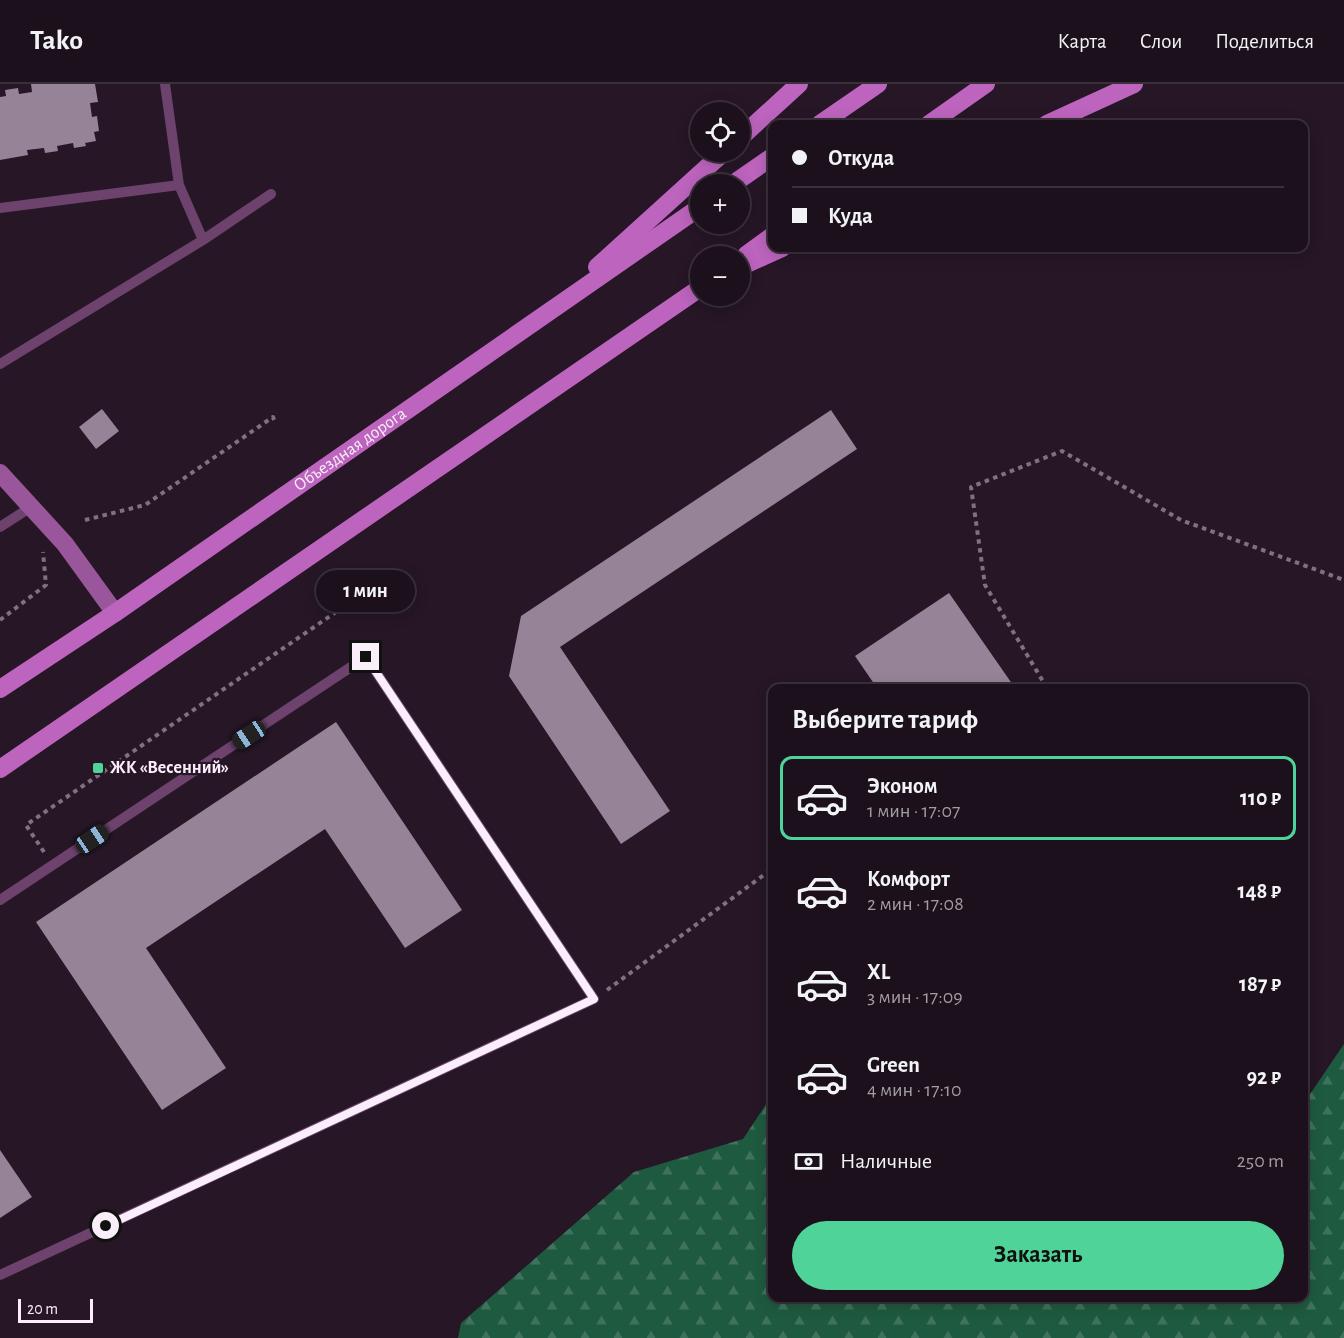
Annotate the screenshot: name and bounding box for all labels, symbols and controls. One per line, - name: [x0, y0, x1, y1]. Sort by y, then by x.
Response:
- text: Tako: [30, 27, 83, 55]
- text: Карта: [1057, 31, 1107, 52]
- text: Слои: [1140, 31, 1182, 52]
- text: Поделиться: [1215, 31, 1314, 52]
- map controls: [690, 102, 750, 306]
- button: locate: [690, 102, 750, 162]
- text: Откуда: [828, 147, 894, 169]
- button: +: [690, 174, 750, 234]
- text: Куда: [828, 205, 873, 227]
- button: −: [690, 246, 750, 306]
- street label: Объездная дорога: [290, 405, 410, 495]
- callout: 1 мин: [316, 570, 416, 612]
- text: 1 мин: [343, 581, 388, 601]
- route end: [352, 643, 379, 670]
- text: Выберите тариф: [792, 706, 978, 733]
- car: [229, 718, 269, 752]
- place label: ЖК «Весенний»: [110, 759, 229, 777]
- marker: ЖК «Весенний»: [91, 761, 105, 775]
- icon: car: [795, 771, 849, 825]
- text: Эконом: [867, 775, 938, 797]
- text: 110 ₽: [1240, 787, 1281, 809]
- text: 1 мин · 17:07: [867, 801, 960, 821]
- car: [72, 821, 112, 857]
- icon: car: [795, 864, 849, 918]
- text: Комфорт: [867, 868, 950, 890]
- text: 148 ₽: [1238, 880, 1281, 902]
- text: 2 мин · 17:08: [867, 894, 964, 914]
- icon: car: [795, 957, 849, 1011]
- text: XL: [867, 961, 890, 983]
- text: 187 ₽: [1239, 973, 1281, 995]
- text: 3 мин · 17:09: [867, 987, 963, 1007]
- icon: car: [795, 1050, 849, 1104]
- text: Green: [867, 1054, 920, 1076]
- text: 92 ₽: [1246, 1066, 1281, 1088]
- text: 4 мин · 17:10: [867, 1080, 962, 1100]
- icon: cash: [792, 1145, 825, 1178]
- text: Наличные: [840, 1150, 932, 1172]
- text: 250 m: [1237, 1151, 1284, 1171]
- route start: [92, 1212, 119, 1239]
- button: Заказать: [792, 1221, 1284, 1290]
- scale bar: [18, 1296, 93, 1324]
- text: 20 m: [27, 1301, 58, 1317]

